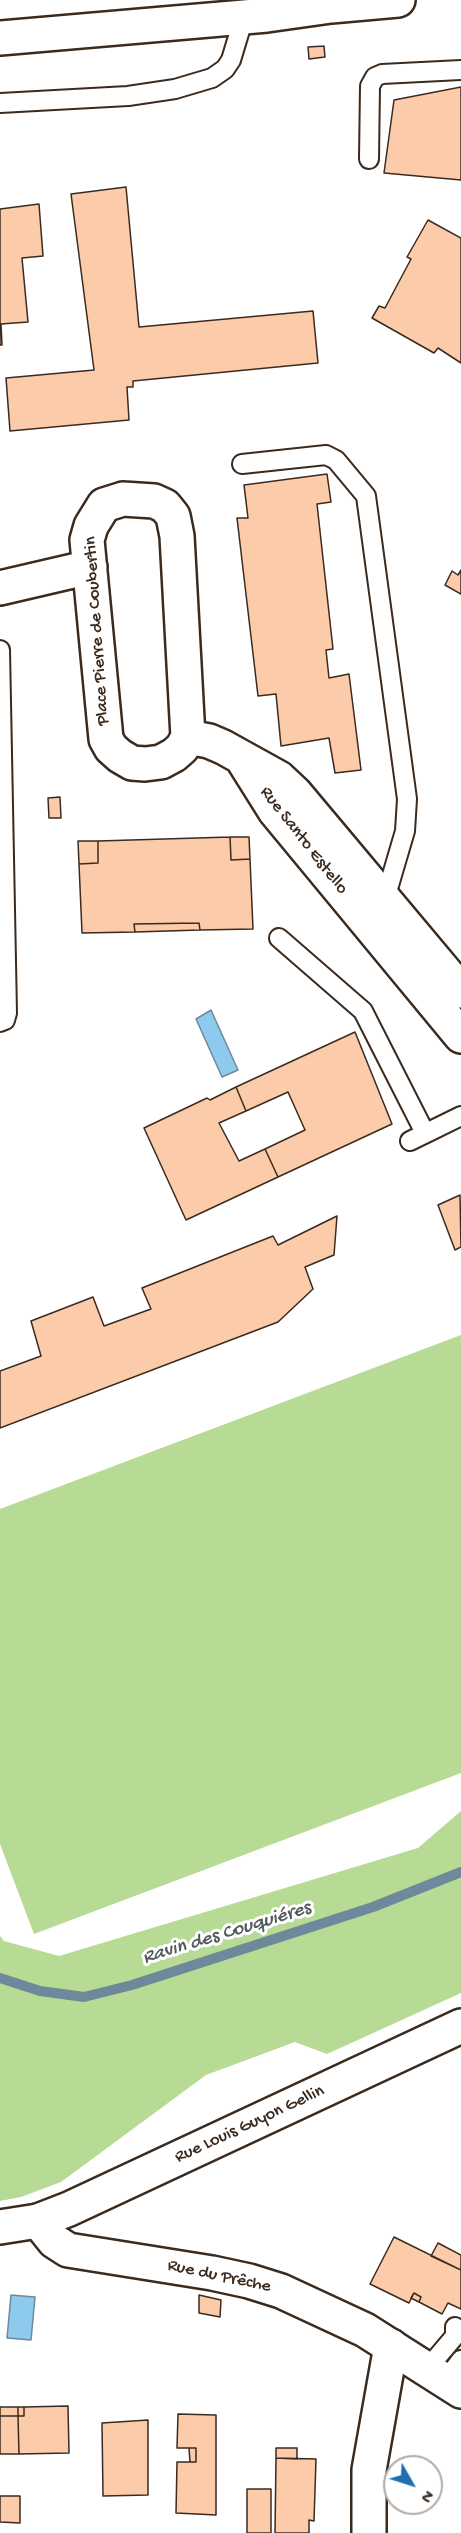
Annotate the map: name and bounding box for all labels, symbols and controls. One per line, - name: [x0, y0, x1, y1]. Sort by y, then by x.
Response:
- street label: Place Pierre de Coubertin: [81, 536, 115, 726]
- street label: Rue Santo Estello: [254, 783, 352, 899]
- water label: Ravin des Couquiéres: [140, 1897, 314, 1971]
- street label: Rue Louis Guyon Gellin: [172, 2081, 328, 2169]
- street label: Rue du Prêche: [165, 2255, 273, 2299]
- north arrow: [383, 2455, 443, 2515]
- text: N: [415, 2485, 436, 2505]

